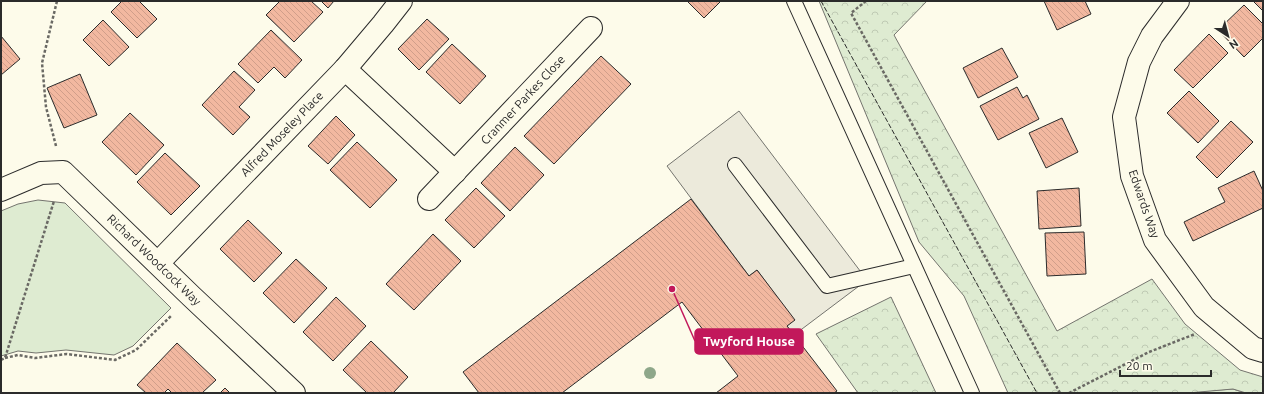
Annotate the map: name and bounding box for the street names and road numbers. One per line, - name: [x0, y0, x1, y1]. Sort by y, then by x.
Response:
- street label: Cranmer Parkes Close: [478, 53, 567, 147]
- street label: Alfred Moseley Place: [238, 89, 325, 179]
- street label: Edwards Way: [1127, 168, 1162, 240]
- street label: Richard Woodcock Way: [105, 212, 204, 308]

